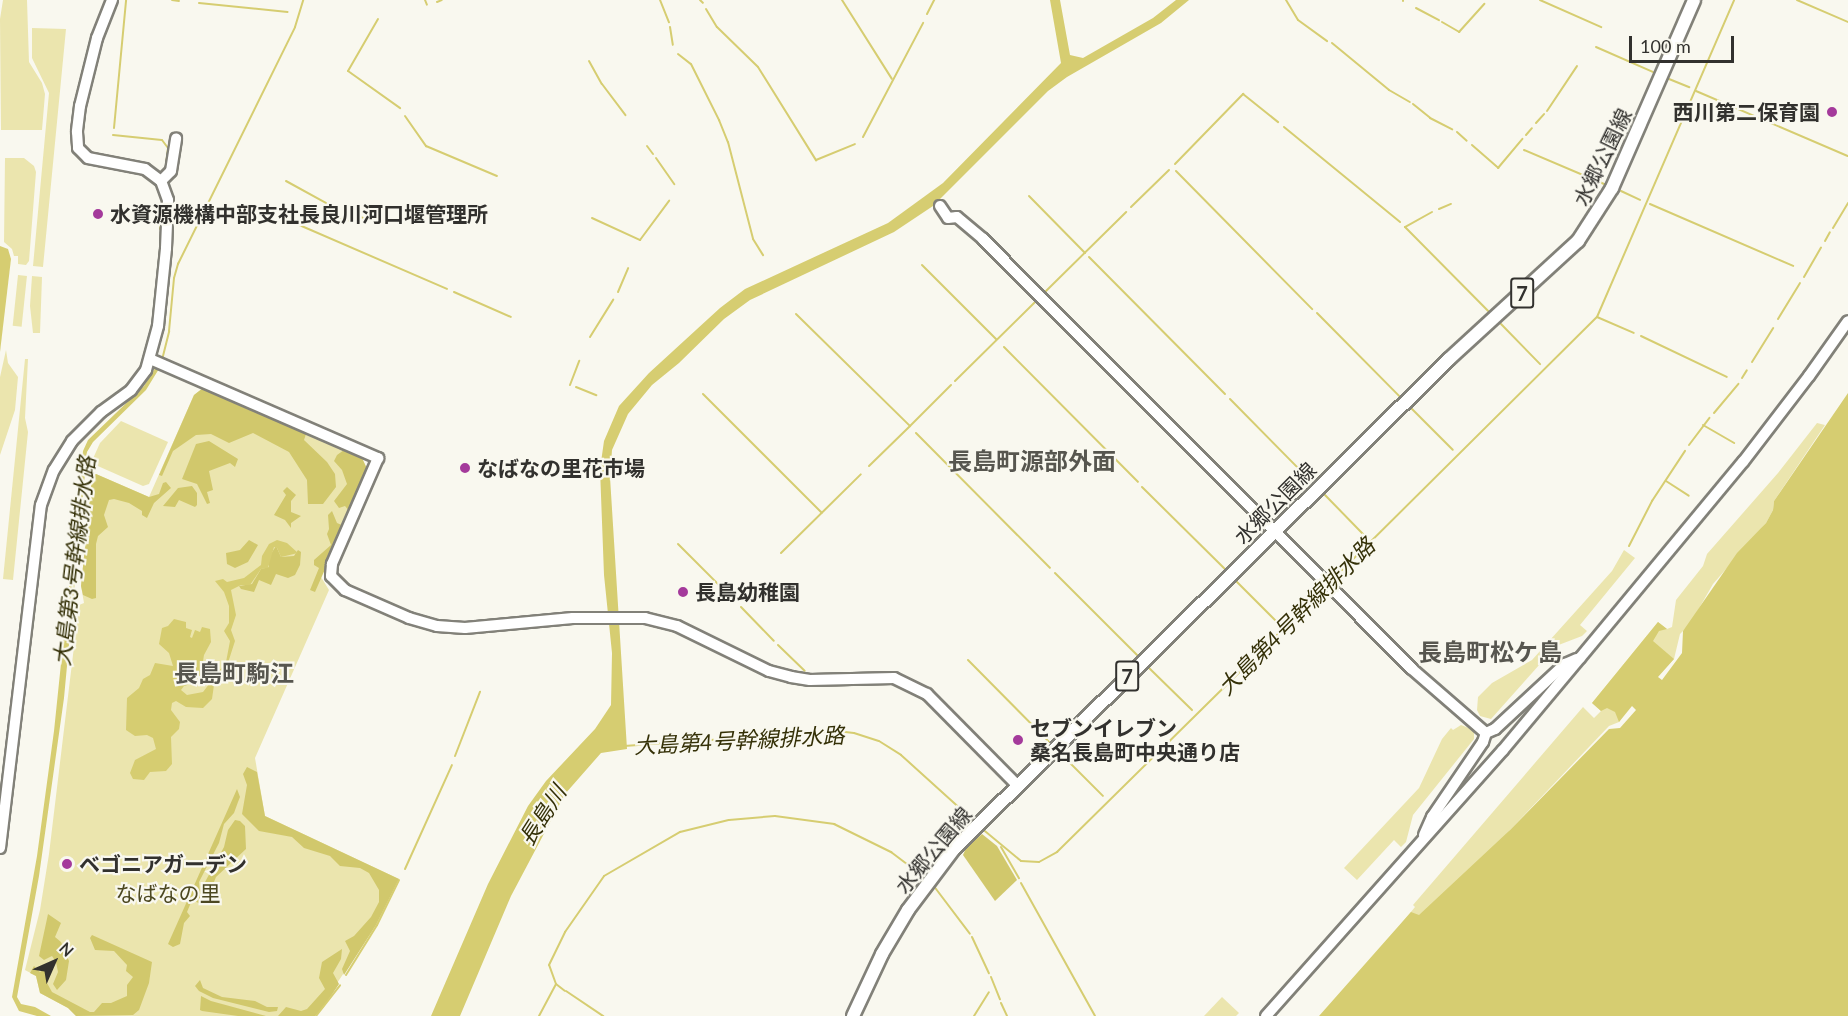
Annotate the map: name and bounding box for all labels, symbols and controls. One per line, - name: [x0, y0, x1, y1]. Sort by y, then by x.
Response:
- scale bar: [1632, 24, 1737, 62]
- text: 100 m: [1640, 35, 1691, 57]
- place label: 西川第二保育園: [1673, 99, 1820, 125]
- street label: 水郷公園線: [1568, 104, 1636, 210]
- marker: 西川第二保育園: [1825, 105, 1839, 119]
- place label: 水資源機構中部支社長良川河口堰管理所: [110, 201, 488, 227]
- marker: 水資源機構中部支社長良川河口堰管理所: [91, 207, 105, 221]
- road number: 7: [1510, 276, 1534, 310]
- district label: 長島町源部外面: [948, 447, 1116, 475]
- water label: 大島第3号幹線排水路: [48, 455, 100, 667]
- place label: なばなの里花市場: [477, 455, 645, 481]
- street label: 水郷公園線: [1229, 457, 1321, 549]
- marker: なばなの里花市場: [458, 461, 472, 475]
- water label: 大島第4号幹線排水路: [1212, 532, 1380, 700]
- place label: 長島幼稚園: [695, 579, 800, 605]
- marker: 長島幼稚園: [676, 585, 690, 599]
- district label: 長島町松ケ島: [1418, 638, 1562, 666]
- district label: 長島町駒江: [174, 659, 294, 687]
- road number: 7: [1115, 659, 1139, 693]
- place label: セブンイレブン 桑名長島町中央通り店: [1030, 715, 1240, 765]
- water label: 大島第4号幹線排水路: [633, 721, 845, 759]
- marker: セブンイレブン 桑名長島町中央通り店: [1011, 733, 1025, 747]
- water label: 長島川: [513, 780, 571, 850]
- street label: 水郷公園線: [890, 802, 976, 898]
- place label: ベゴニアガーデン: [79, 851, 247, 877]
- marker: ベゴニアガーデン: [60, 857, 74, 871]
- park label: なばなの里: [116, 880, 220, 906]
- north arrow: [24, 932, 84, 992]
- text: N: [56, 938, 78, 960]

